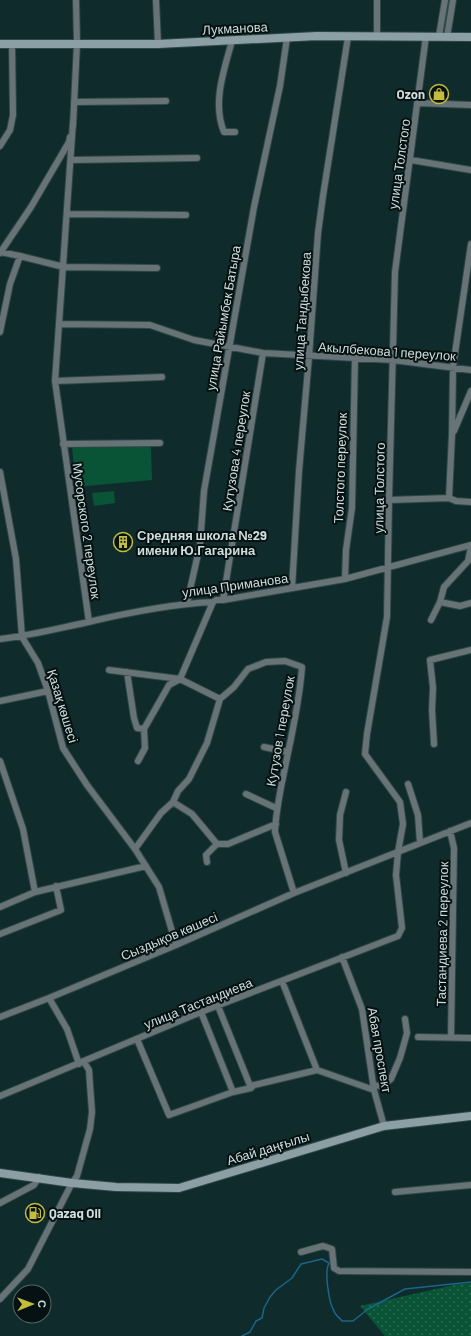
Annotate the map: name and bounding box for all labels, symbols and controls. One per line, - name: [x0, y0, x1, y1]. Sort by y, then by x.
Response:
- street label: Лукманова: [202, 18, 269, 38]
- shop icon: Ozon: [428, 83, 450, 105]
- place label: Ozon: [397, 86, 425, 102]
- street label: улица Толстого: [385, 118, 413, 210]
- street label: улица Райымбек Батыра: [202, 243, 244, 392]
- street label: улица Тандыбекова: [290, 251, 314, 371]
- street label: Акылбекова 1 переулок: [318, 338, 457, 364]
- street label: Кутузова 4 переулок: [219, 389, 253, 512]
- street label: Толстого переулок: [330, 412, 350, 524]
- street label: улица Толстого: [370, 442, 388, 534]
- street label: Мусорского 2 переулок: [70, 462, 105, 600]
- place label: Средняя школа №29 имени Ю.Гагарина: [137, 527, 267, 558]
- building icon: Средняя школа №29 имени Ю.Гагарина: [112, 531, 134, 553]
- street label: улица Приманова: [181, 570, 290, 600]
- street label: Қазақ көшесі: [44, 667, 82, 745]
- street label: Кутузов 1 переулок: [262, 674, 298, 787]
- street label: Тастандиева 2 переулок: [433, 861, 451, 1007]
- street label: Сыздықов көшесі: [118, 908, 220, 964]
- street label: улица Тастандиева: [141, 974, 255, 1032]
- street label: Абая проспект: [365, 1006, 395, 1094]
- street label: Абай даңғылы: [225, 1128, 311, 1168]
- fuel station icon: Qazaq Oil: [24, 1202, 46, 1224]
- place label: Qazaq Oil: [49, 1205, 101, 1221]
- north arrow: [12, 1284, 52, 1324]
- text: С: [36, 1300, 49, 1308]

